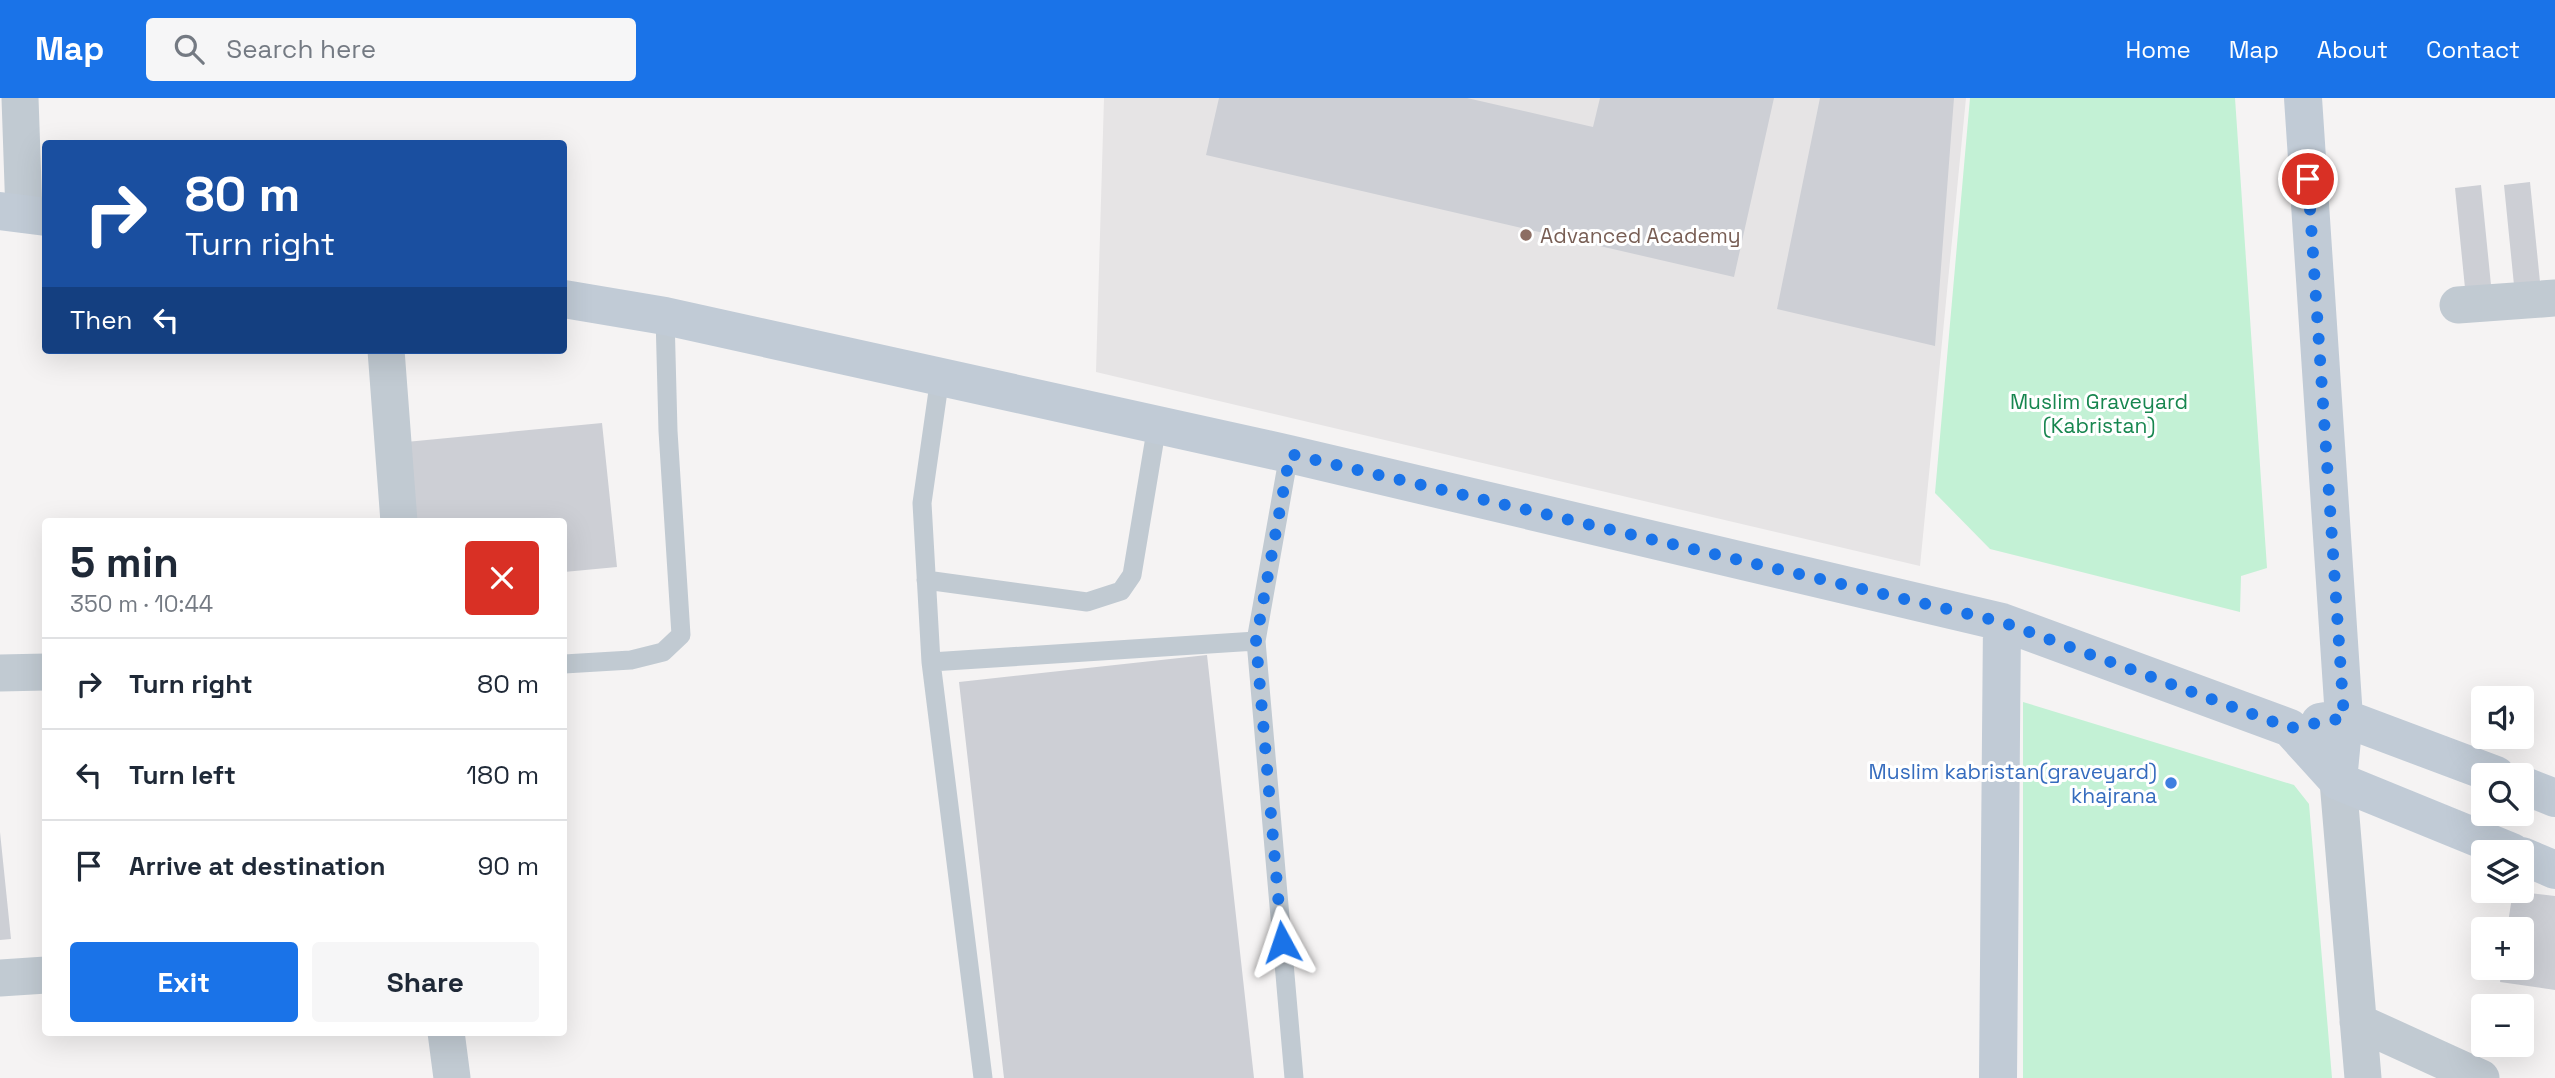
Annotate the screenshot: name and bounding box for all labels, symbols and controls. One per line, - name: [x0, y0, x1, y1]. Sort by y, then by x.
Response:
- search box: [146, 18, 636, 81]
- text: Map: [35, 28, 104, 70]
- icon: search: [170, 30, 208, 68]
- text: Search here: [226, 32, 376, 66]
- text: Home: [2125, 34, 2191, 65]
- text: Map: [2229, 34, 2279, 65]
- text: About: [2317, 34, 2388, 65]
- text: Contact: [2426, 34, 2520, 65]
- pin: [2278, 149, 2338, 209]
- icon: arrive: [2289, 160, 2327, 198]
- text: 80 m: [185, 163, 300, 225]
- icon: right: [70, 168, 161, 259]
- place label: Advanced Academy: [1540, 222, 1741, 249]
- text: Turn right: [185, 224, 335, 264]
- marker: Advanced Academy: [1518, 227, 1534, 243]
- icon: left: [147, 301, 185, 339]
- text: Then: [70, 303, 133, 337]
- park label: Muslim Graveyard (Kabristan): [2010, 388, 2188, 439]
- text: 5 min: [70, 536, 179, 589]
- button: close: [465, 541, 539, 615]
- text: 350 m · 10:44: [70, 589, 213, 619]
- icon: right: [70, 665, 108, 703]
- text: Turn right: [129, 667, 253, 701]
- text: 80 m: [477, 667, 539, 701]
- map controls: [2471, 686, 2534, 1057]
- button: sound: [2471, 686, 2534, 749]
- icon: left: [70, 756, 108, 794]
- text: Turn left: [129, 758, 236, 792]
- text: 180 m: [466, 758, 539, 792]
- place label: Muslim kabristan(graveyard) khajrana: [1869, 758, 2157, 809]
- button: search: [2471, 763, 2534, 826]
- marker: Muslim kabristan(graveyard) khajrana: [2163, 775, 2179, 791]
- button: layers: [2471, 840, 2534, 903]
- icon: arrive: [70, 847, 108, 885]
- text: Arrive at destination: [129, 849, 386, 883]
- text: 90 m: [477, 849, 539, 883]
- position arrow: [1245, 905, 1319, 979]
- button: +: [2471, 917, 2534, 980]
- button: Exit: [70, 942, 298, 1022]
- button: Share: [312, 942, 539, 1022]
- button: −: [2471, 994, 2534, 1057]

